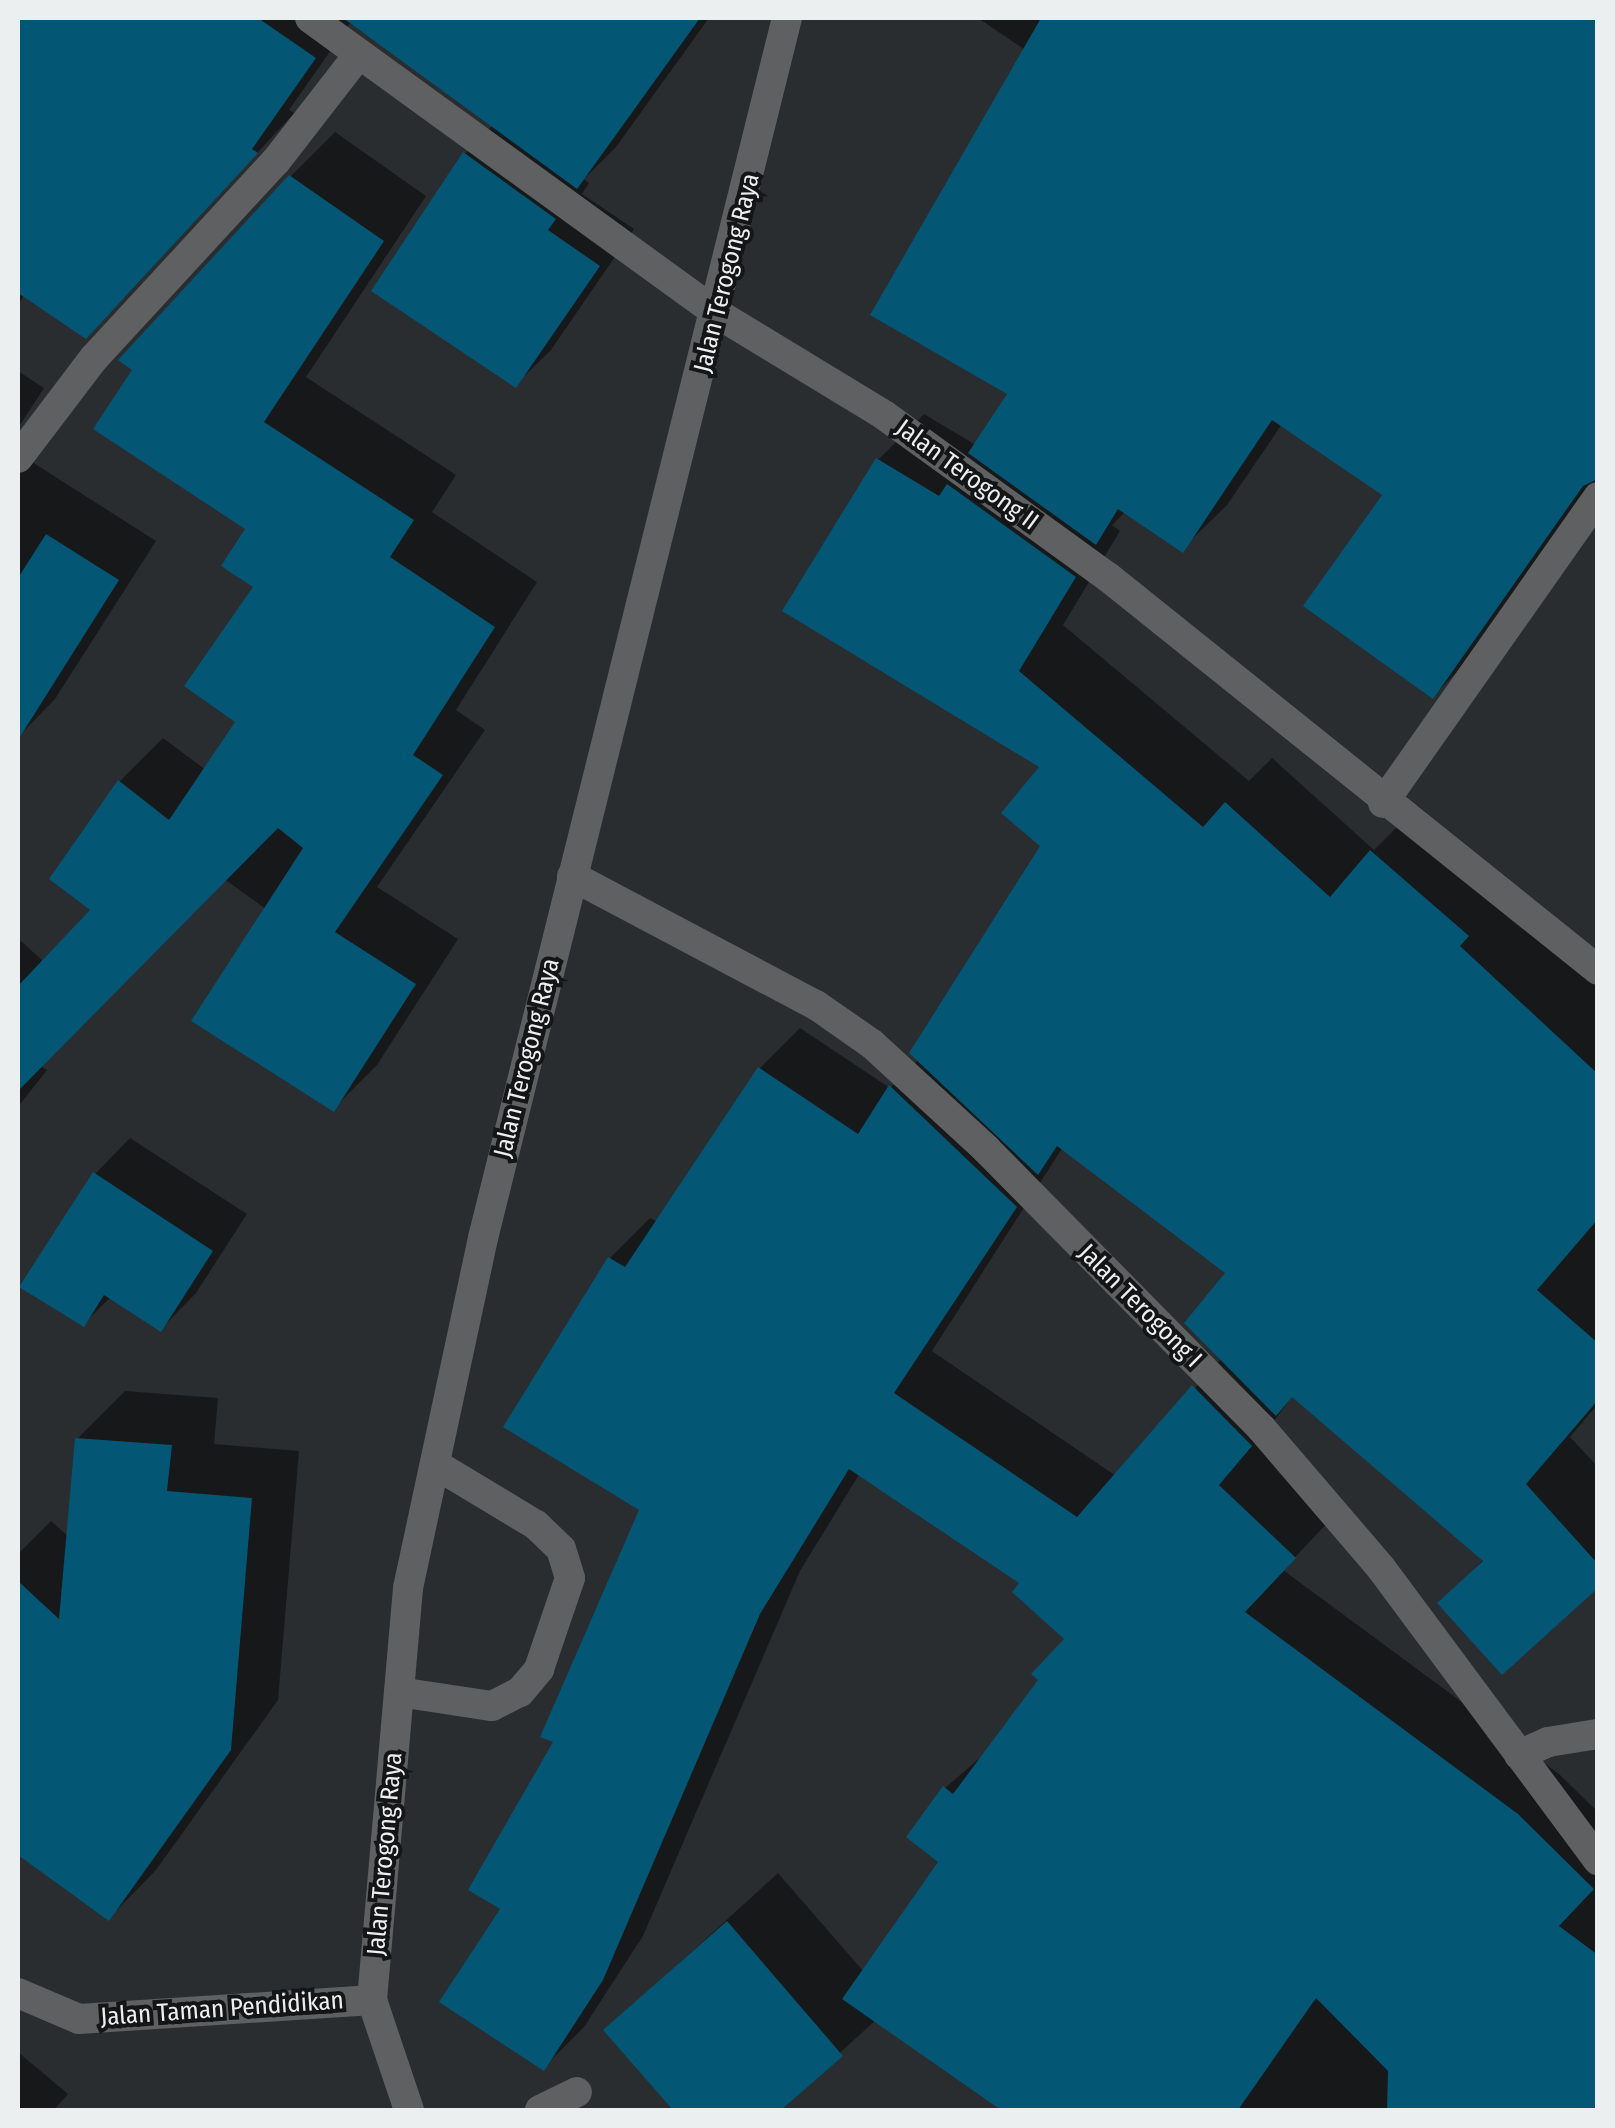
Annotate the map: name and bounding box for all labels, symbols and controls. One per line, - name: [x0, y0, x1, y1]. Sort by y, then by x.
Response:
- street label: Jalan Terogong Raya: [688, 170, 766, 376]
- street label: Jalan Terogong II: [890, 413, 1044, 537]
- street label: Jalan Terogong Raya: [488, 955, 566, 1161]
- street label: Jalan Terogong I: [1072, 1238, 1208, 1374]
- street label: Jalan Terogong Raya: [361, 1751, 409, 1957]
- street label: Jalan Taman Pendidikan: [99, 1986, 345, 2032]

